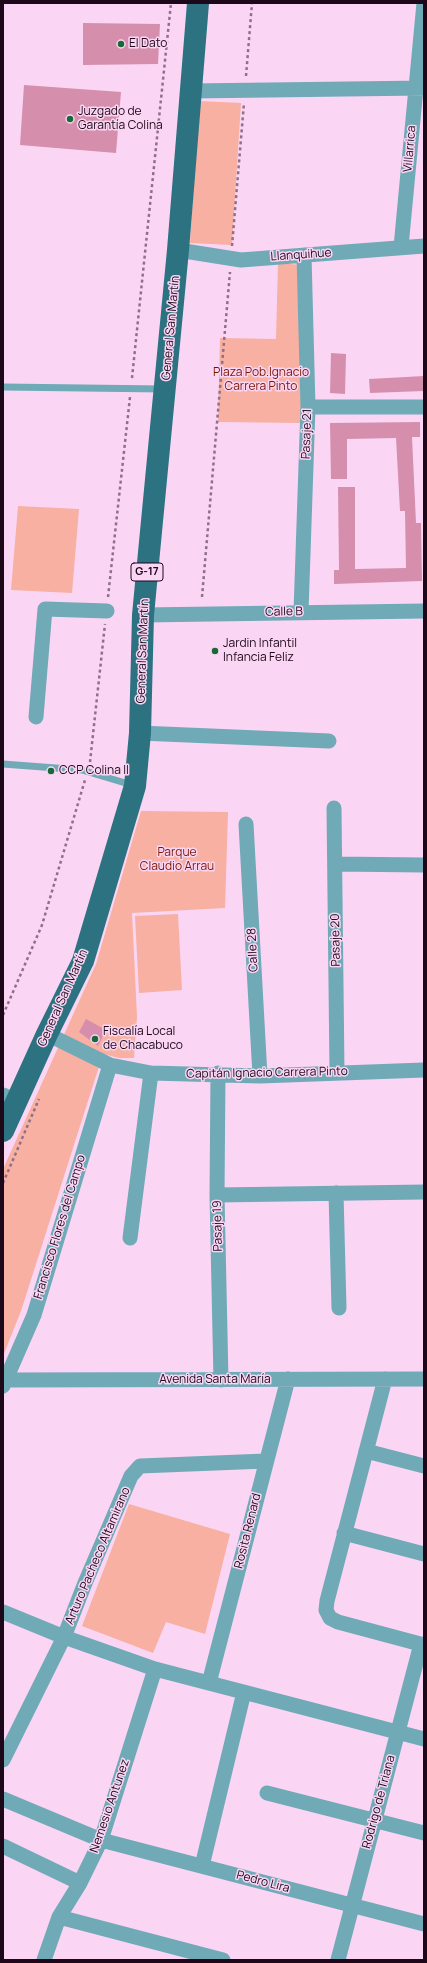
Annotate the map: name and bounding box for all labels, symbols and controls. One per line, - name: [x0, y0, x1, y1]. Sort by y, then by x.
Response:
- place label: El Dato: [129, 37, 167, 51]
- marker: El Dato: [116, 39, 126, 49]
- place label: Juzgado de Garantía Colina: [78, 105, 163, 133]
- marker: Juzgado de Garantía Colina: [65, 114, 75, 124]
- street label: Villarrica: [401, 125, 419, 173]
- street label: Llanquihue: [270, 246, 332, 264]
- street label: General San Martín: [159, 275, 183, 381]
- park label: Plaza Pob.Ignacio Carrera Pinto: [213, 366, 309, 394]
- street label: Pasaje 21: [299, 408, 315, 460]
- road number: G-17: [131, 563, 163, 581]
- street label: General San Martín: [134, 598, 152, 704]
- street label: Calle B: [265, 604, 303, 620]
- place label: Jardin Infantil Infancia Feliz: [223, 637, 297, 665]
- marker: Jardin Infantil Infancia Feliz: [210, 646, 220, 656]
- place label: CCP Colina II: [59, 764, 129, 778]
- marker: CCP Colina II: [46, 766, 56, 776]
- park label: Parque Claudio Arrau: [140, 846, 214, 874]
- street label: Pasaje 20: [328, 913, 344, 967]
- street label: Calle 28: [245, 928, 261, 972]
- street label: General San Martín: [35, 947, 91, 1049]
- place label: Fiscalía Local de Chacabuco: [103, 1025, 183, 1053]
- marker: Fiscalía Local de Chacabuco: [90, 1034, 100, 1044]
- street label: Capitán Ignacio Carrera Pinto: [186, 1064, 348, 1082]
- street label: Francisco Flores del Campo: [31, 1153, 89, 1301]
- street label: Pasaje 19: [210, 1200, 226, 1252]
- street label: Avenida Santa María: [159, 1373, 271, 1387]
- street label: Arturo Pacheco Altamirano: [63, 1485, 133, 1627]
- street label: Rosita Renard: [232, 1492, 264, 1570]
- street label: Rodrigo de Triana: [360, 1754, 398, 1850]
- street label: Nemesio Antunez: [87, 1757, 133, 1855]
- street label: Pedro Lira: [235, 1868, 291, 1896]

